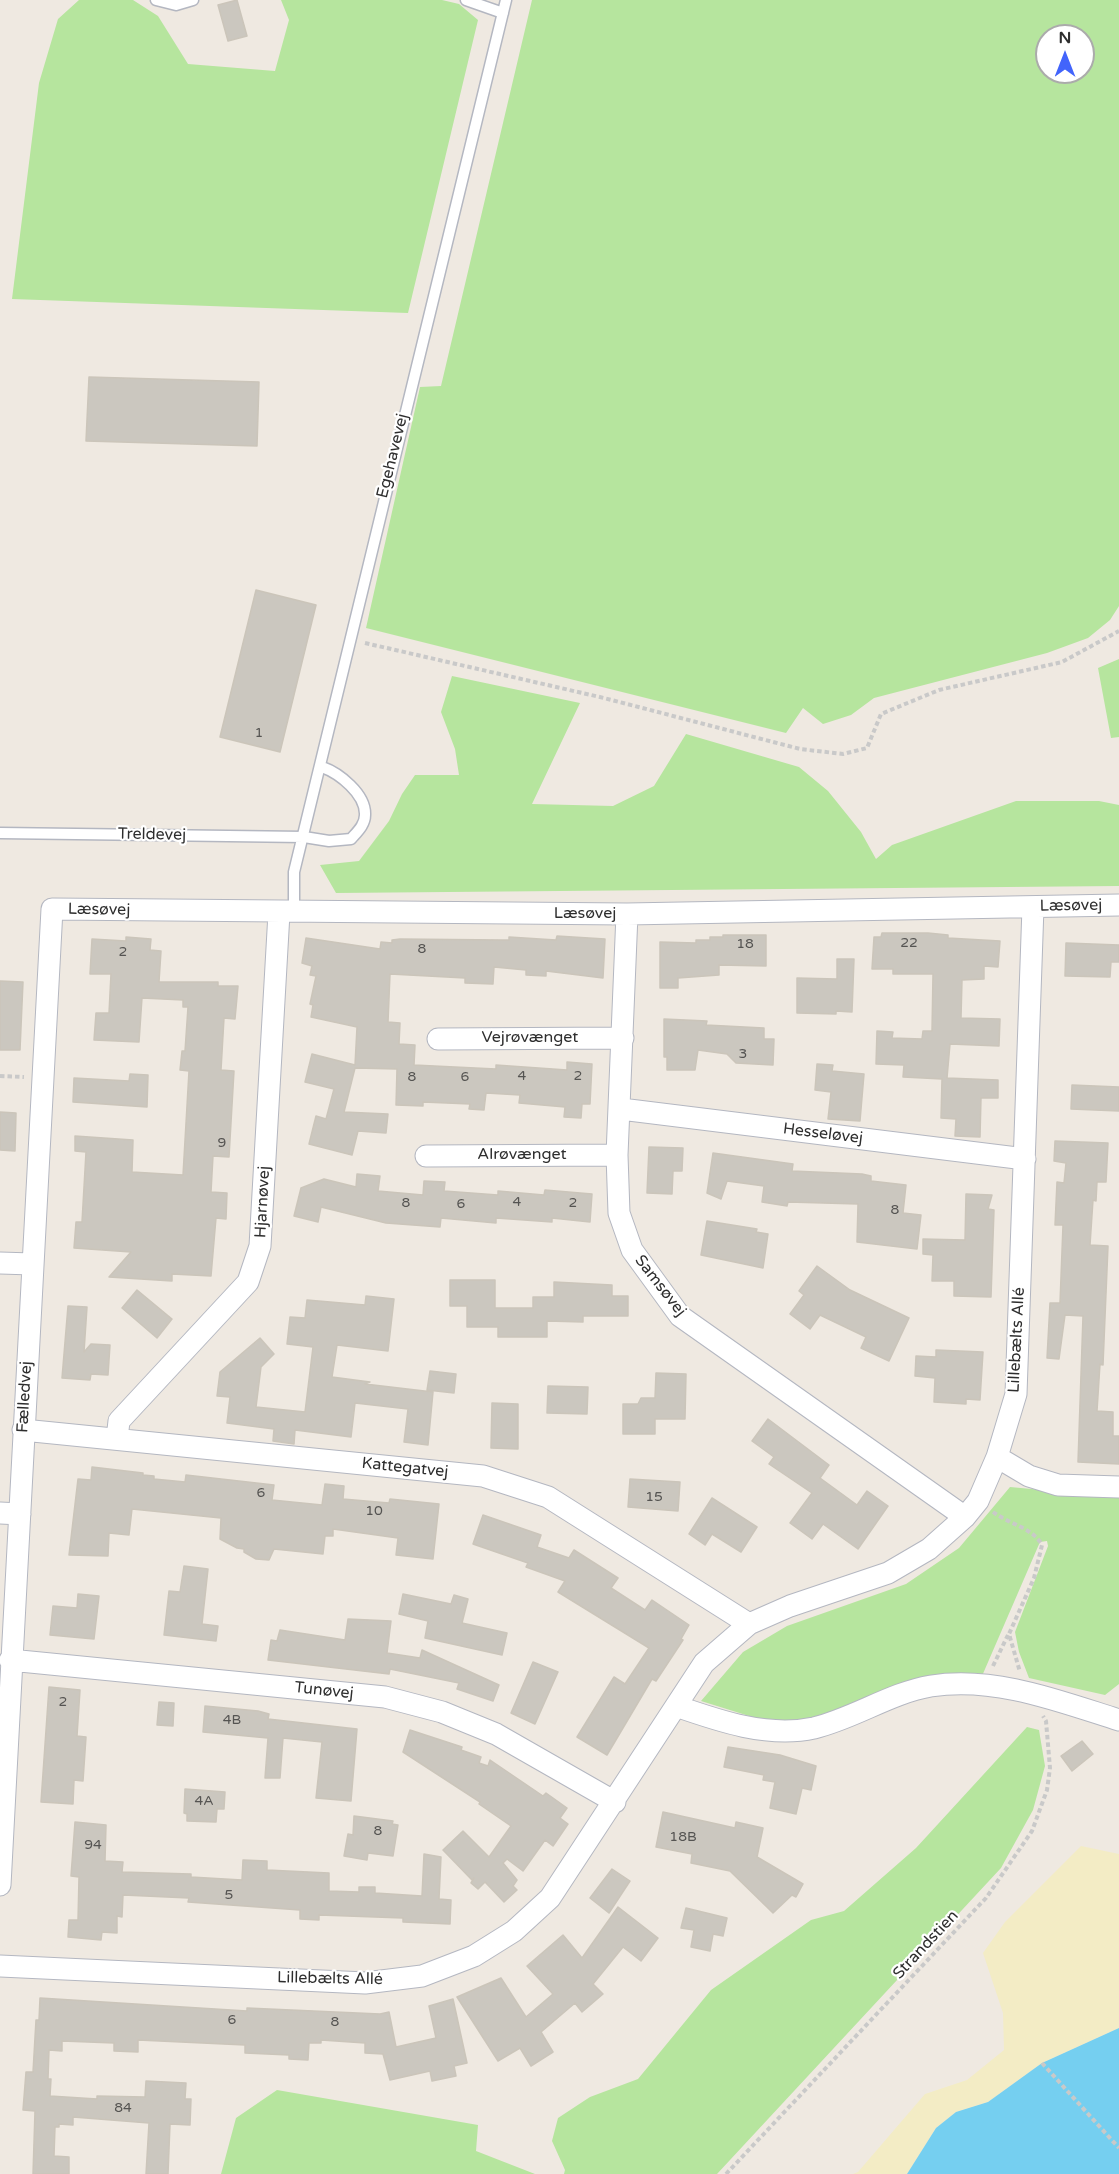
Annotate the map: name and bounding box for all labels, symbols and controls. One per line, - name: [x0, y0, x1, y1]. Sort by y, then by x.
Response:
- north arrow: [1035, 24, 1095, 84]
- text: N: [1059, 28, 1071, 48]
- street label: Egehavevej: [373, 412, 413, 500]
- house number: 1: [255, 725, 263, 741]
- street label: Treldevej: [118, 825, 186, 845]
- street label: Læsøvej: [1040, 896, 1102, 916]
- street label: Læsøvej: [68, 900, 130, 920]
- street label: Læsøvej: [554, 904, 616, 924]
- house number: 22: [900, 935, 918, 951]
- house number: 18: [736, 936, 754, 952]
- house number: 8: [418, 941, 426, 957]
- house number: 2: [119, 944, 127, 960]
- street label: Vejrøvænget: [482, 1028, 578, 1048]
- house number: 3: [739, 1046, 747, 1062]
- house number: 4: [518, 1068, 526, 1084]
- house number: 2: [574, 1068, 582, 1084]
- house number: 8: [408, 1069, 416, 1085]
- house number: 6: [461, 1069, 469, 1085]
- street label: Hesseløvej: [782, 1120, 864, 1148]
- house number: 9: [218, 1135, 226, 1151]
- street label: Alrøvænget: [477, 1145, 567, 1165]
- street label: Hjarnøvej: [252, 1166, 274, 1238]
- house number: 4: [513, 1194, 521, 1210]
- house number: 8: [402, 1195, 410, 1211]
- house number: 2: [569, 1195, 577, 1211]
- house number: 6: [457, 1196, 465, 1212]
- house number: 8: [891, 1202, 899, 1218]
- street label: Samsøvej: [630, 1252, 690, 1320]
- street label: Lillebælts Allé: [1005, 1287, 1029, 1393]
- street label: Fælledvej: [14, 1361, 36, 1433]
- street label: Kattegatvej: [361, 1454, 449, 1482]
- house number: 6: [257, 1485, 265, 1501]
- house number: 15: [645, 1489, 663, 1505]
- house number: 10: [365, 1503, 383, 1519]
- street label: Tunøvej: [293, 1678, 355, 1704]
- house number: 2: [59, 1694, 67, 1710]
- house number: 4B: [223, 1712, 241, 1728]
- house number: 4A: [194, 1793, 214, 1809]
- house number: 8: [374, 1823, 382, 1839]
- house number: 18B: [669, 1829, 697, 1845]
- house number: 94: [84, 1837, 102, 1853]
- house number: 5: [225, 1887, 233, 1903]
- street label: Strandstien: [889, 1907, 963, 1983]
- street label: Lillebælts Allé: [277, 1968, 383, 1990]
- house number: 6: [228, 2012, 236, 2028]
- house number: 8: [331, 2014, 339, 2030]
- house number: 84: [114, 2100, 132, 2116]

